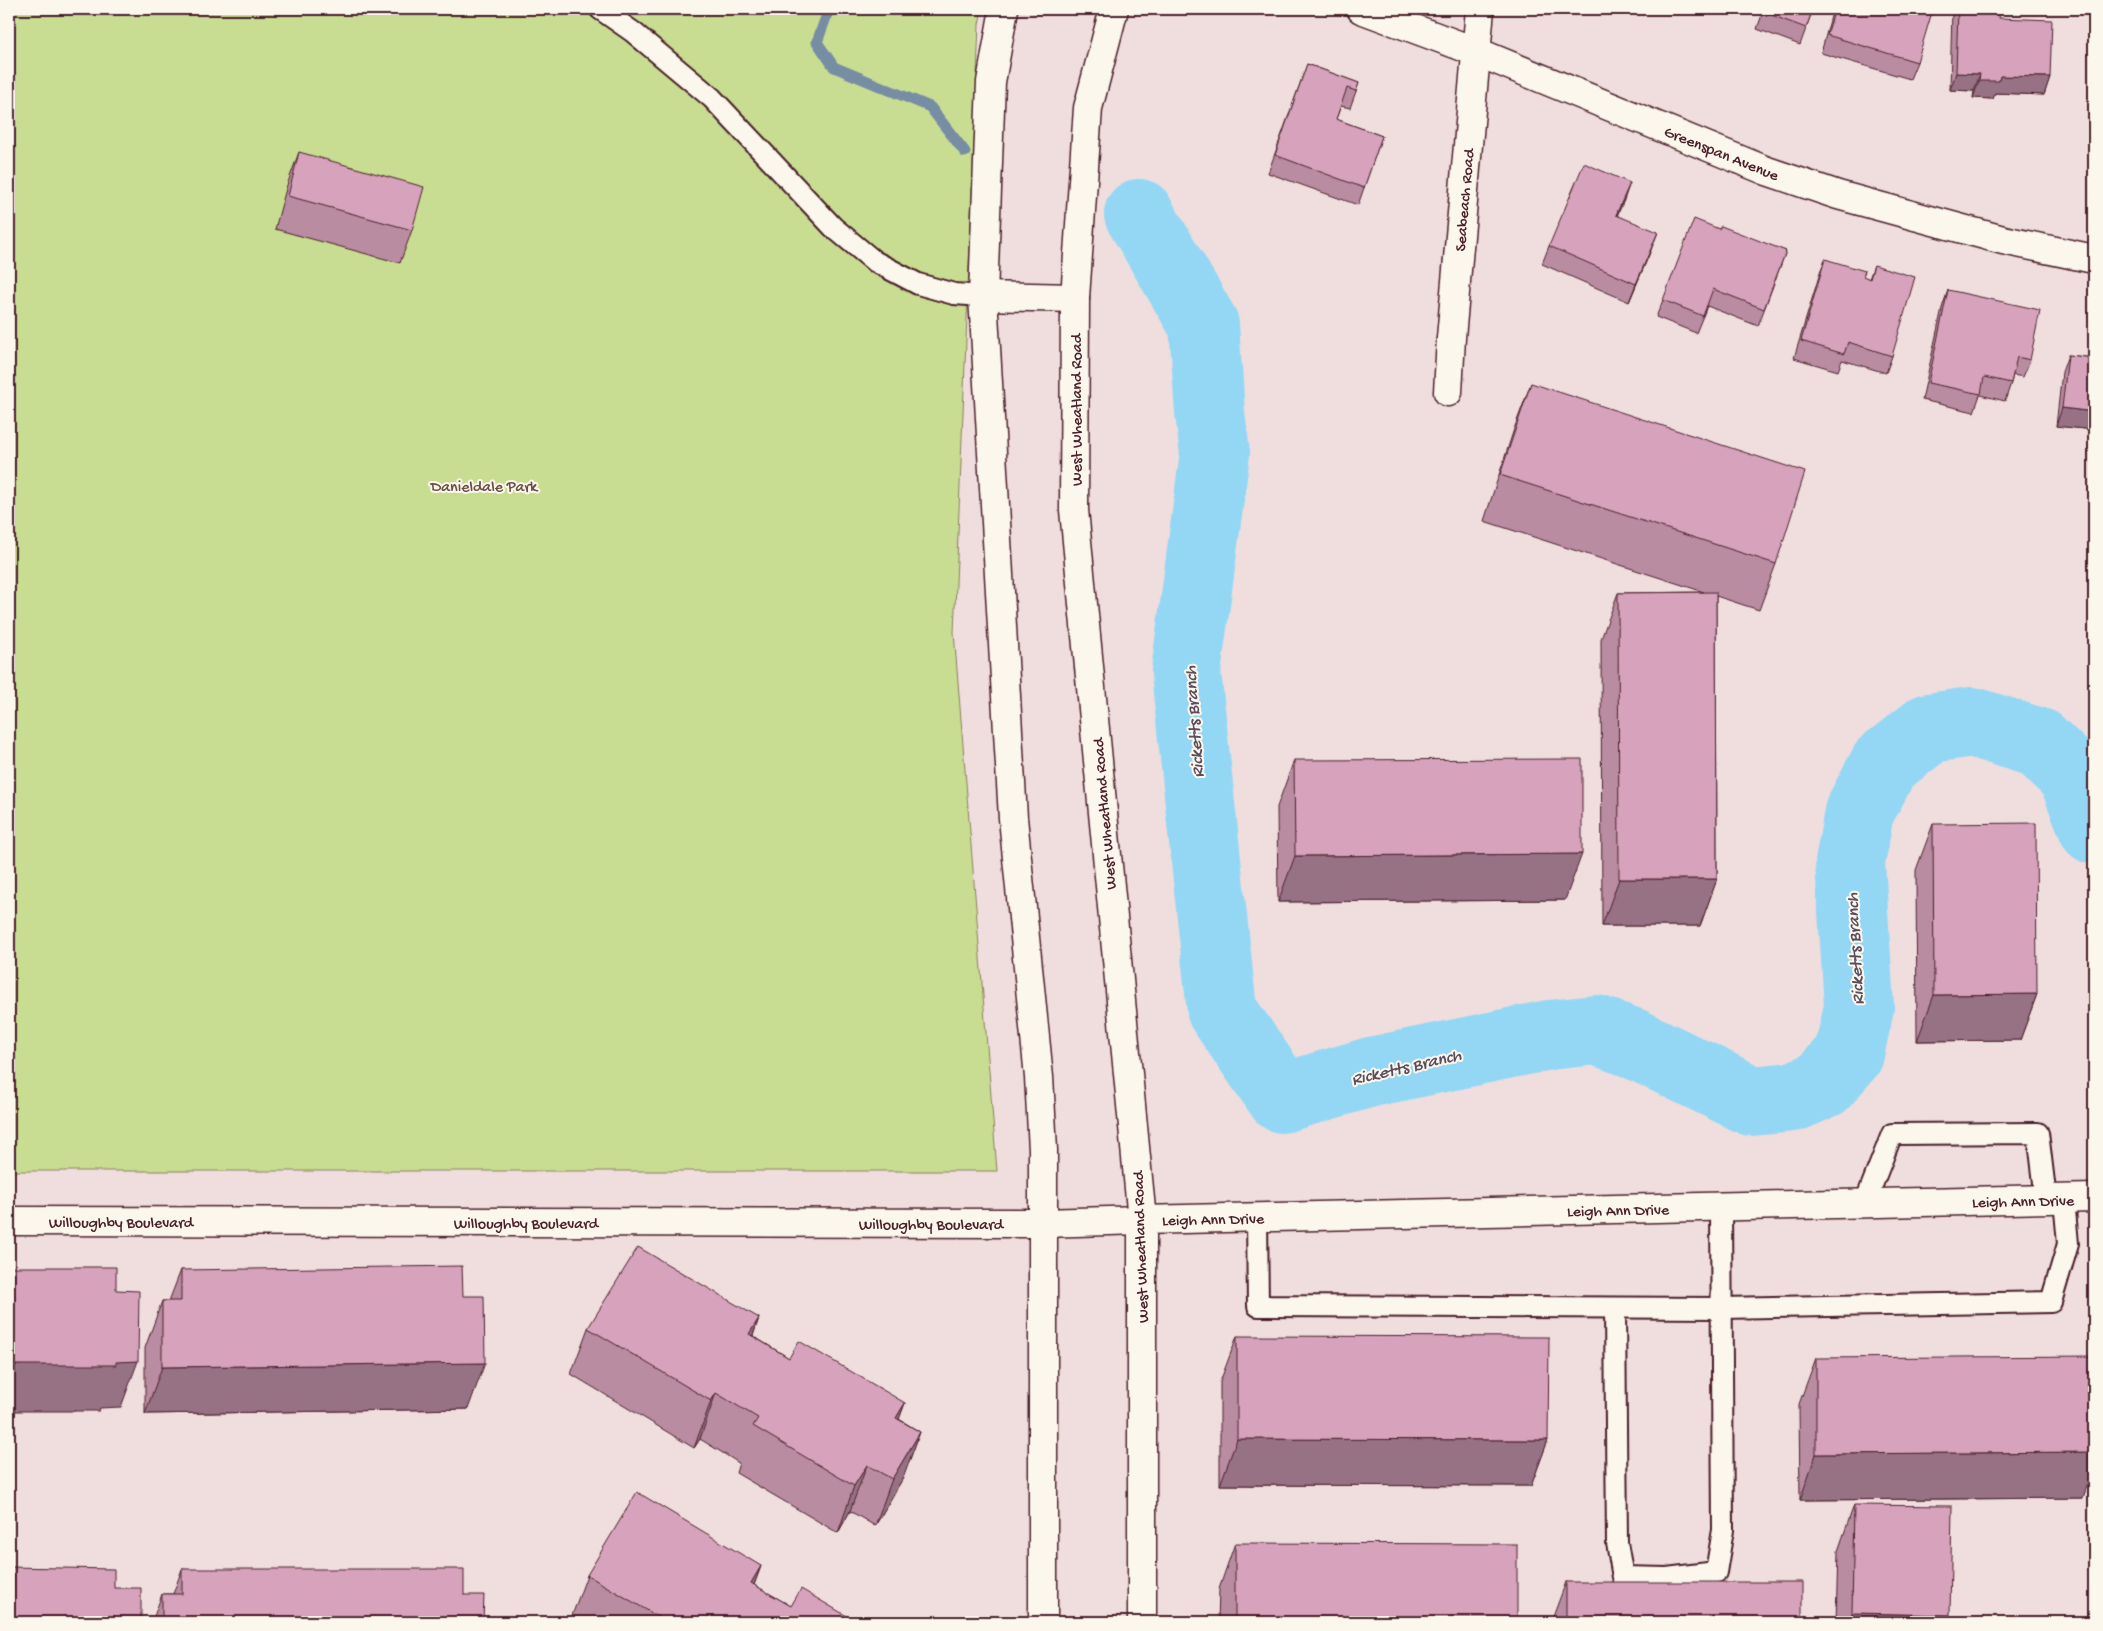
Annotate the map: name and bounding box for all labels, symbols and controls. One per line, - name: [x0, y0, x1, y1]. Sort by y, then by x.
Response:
- street label: Greenspan Avenue: [1661, 124, 1782, 187]
- street label: Seabeach Road: [1453, 147, 1481, 252]
- street label: West Wheatland Road: [1069, 332, 1088, 486]
- park label: Danieldale Park: [430, 479, 539, 498]
- water label: Ricketts Branch: [1181, 665, 1210, 779]
- street label: West Wheatland Road: [1090, 736, 1123, 890]
- water label: Ricketts Branch: [1843, 892, 1870, 1005]
- water label: Ricketts Branch: [1350, 1046, 1464, 1091]
- street label: West Wheatland Road: [1130, 1169, 1155, 1323]
- street label: Leigh Ann Drive: [1972, 1193, 2075, 1214]
- street label: Leigh Ann Drive: [1567, 1202, 1670, 1223]
- street label: Leigh Ann Drive: [1162, 1211, 1265, 1232]
- street label: Willoughby Boulevard: [49, 1215, 195, 1234]
- street label: Willoughby Boulevard: [454, 1216, 600, 1235]
- street label: Willoughby Boulevard: [859, 1217, 1005, 1236]

